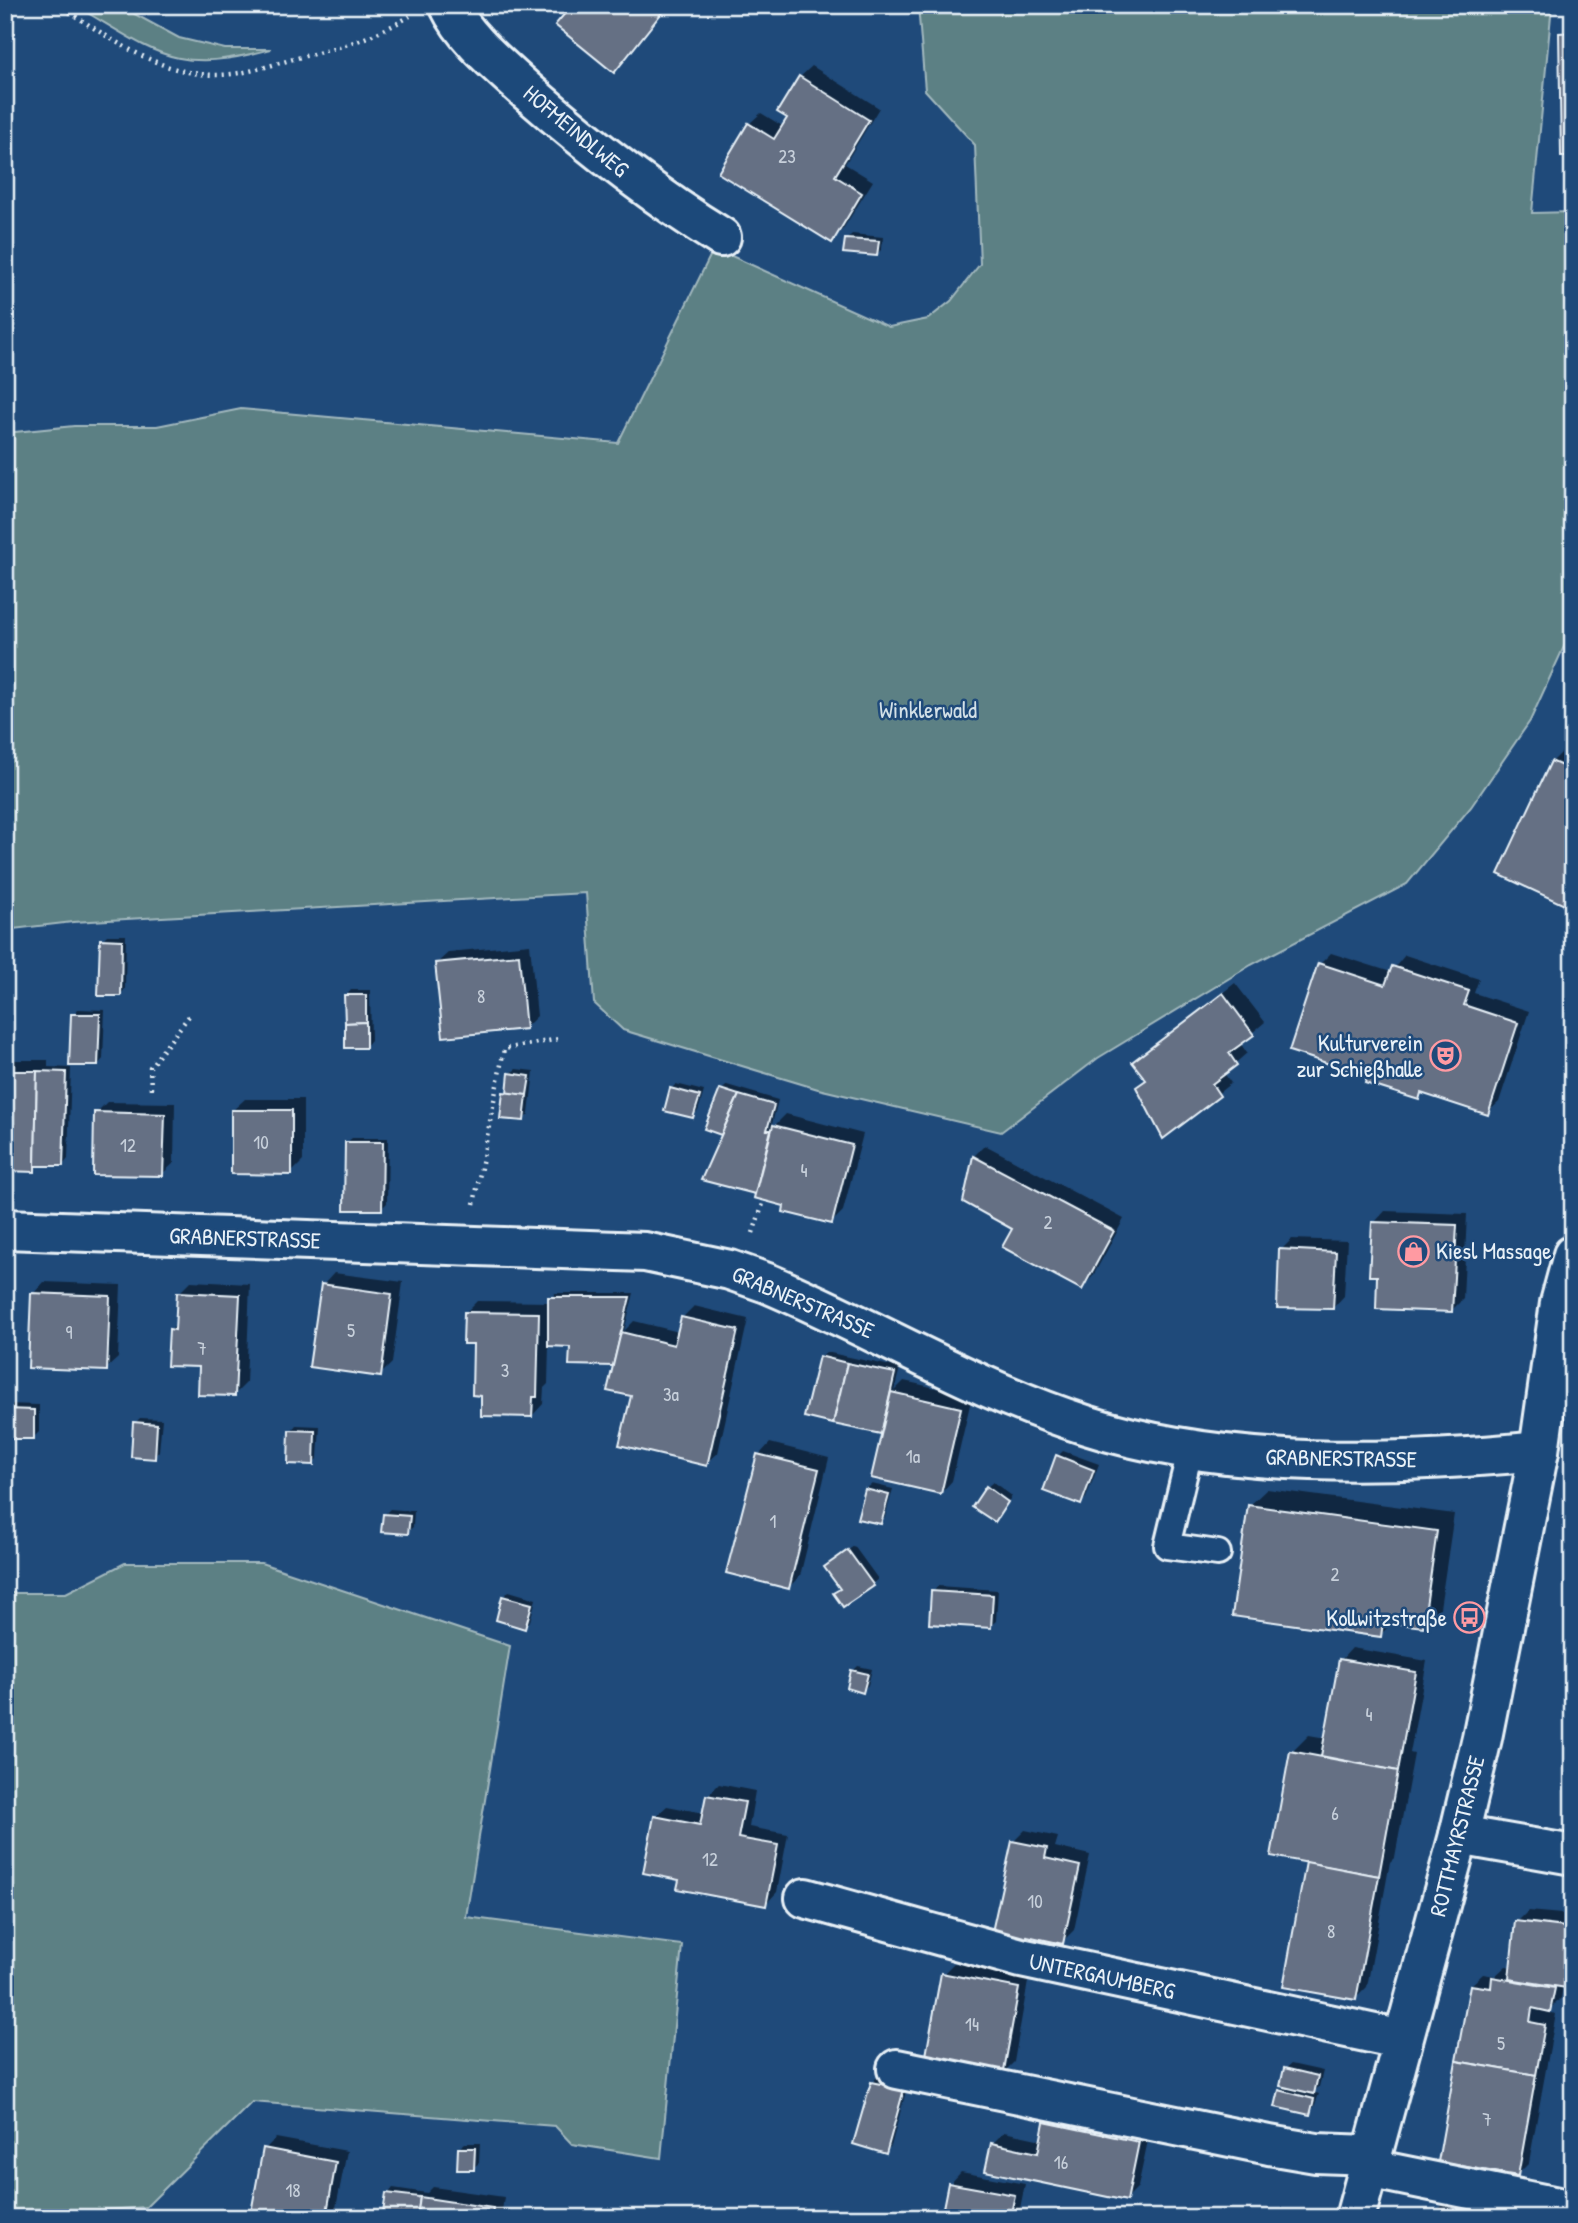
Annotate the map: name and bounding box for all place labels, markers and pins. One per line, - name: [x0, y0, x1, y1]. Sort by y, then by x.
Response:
- place label: Kulturverein zur Schießhalle: [1296, 1027, 1423, 1084]
- theatre icon: Kulturverein zur Schießhalle: [1429, 1039, 1463, 1073]
- shop icon: Kiesl Massage: [1396, 1234, 1430, 1268]
- place label: Kiesl Massage: [1436, 1235, 1551, 1266]
- bus stop icon: Kollwitzstraße: [1453, 1601, 1487, 1635]
- place label: Kollwitzstraße: [1326, 1602, 1447, 1633]

